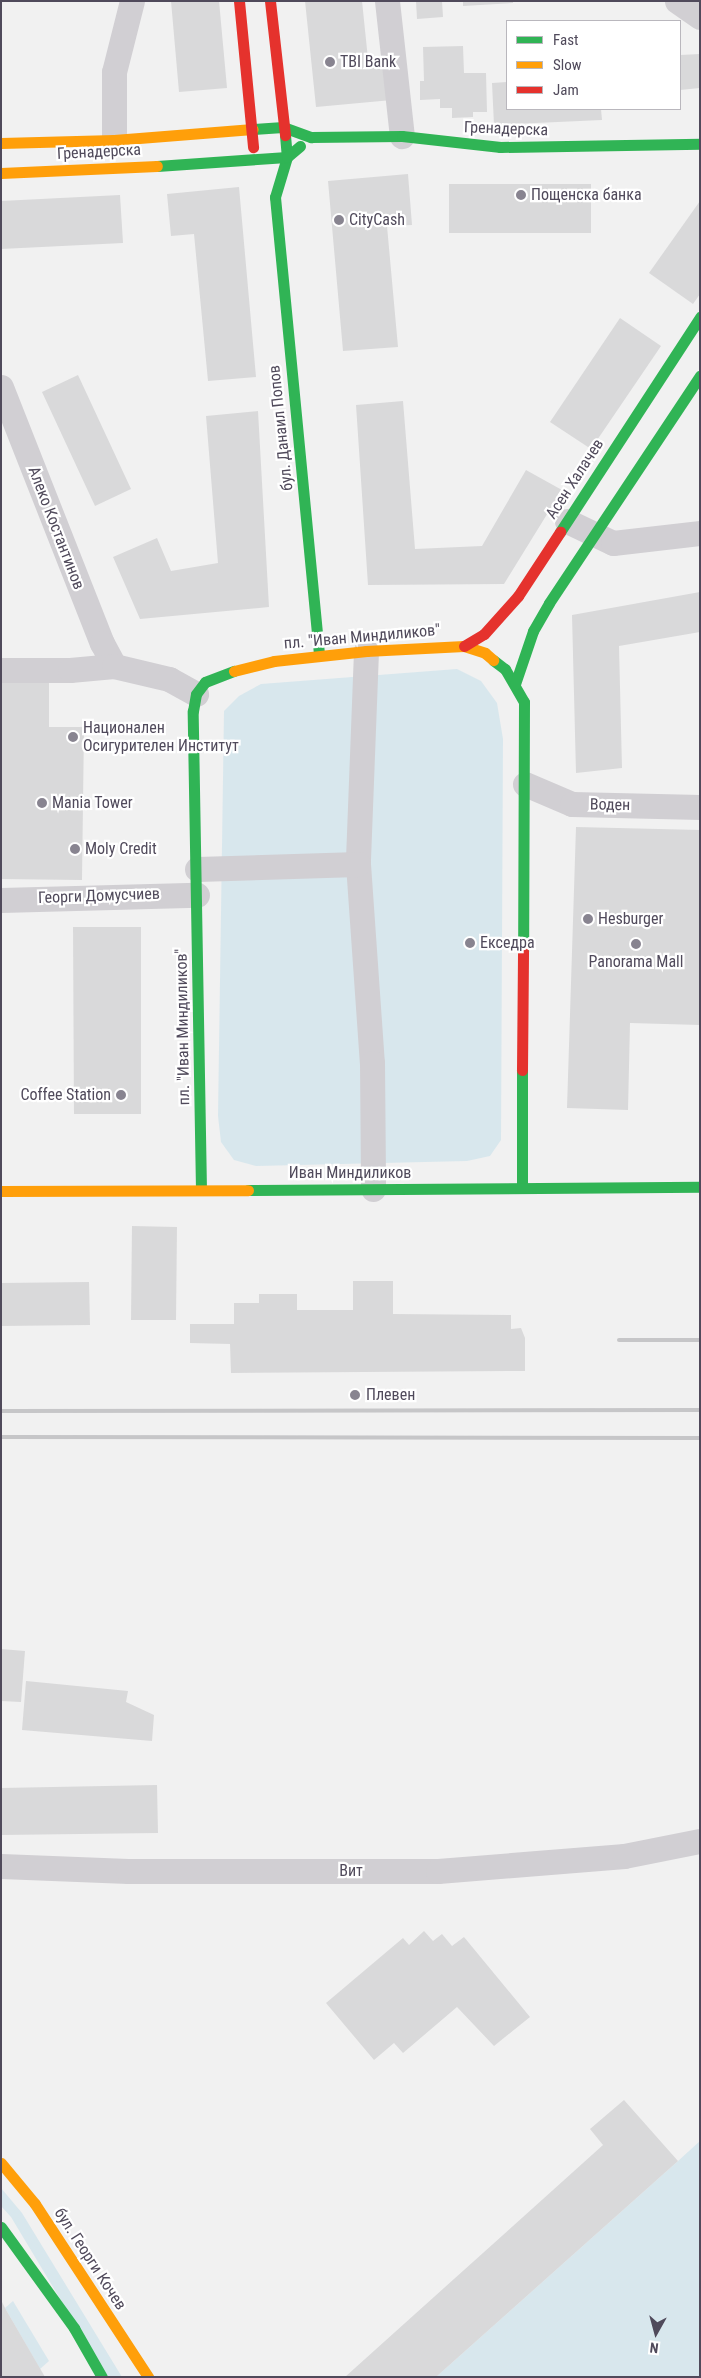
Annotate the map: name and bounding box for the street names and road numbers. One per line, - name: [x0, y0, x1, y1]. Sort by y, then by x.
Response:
- street label: Гренадерска: [464, 118, 548, 140]
- street label: Гренадерска: [56, 140, 142, 164]
- street label: бул. Данаил Попов: [265, 364, 297, 492]
- street label: Асен Халачев: [542, 435, 608, 523]
- street label: Алеко Костантинов: [24, 464, 88, 592]
- street label: пл. "Иван Миндиликов": [283, 621, 441, 653]
- street label: Воден: [590, 795, 630, 815]
- street label: Георги Домусчиев: [38, 884, 160, 908]
- street label: пл. "Иван Миндиликов": [172, 948, 194, 1106]
- street label: Иван Миндиликов: [289, 1163, 411, 1183]
- street label: Вит: [339, 1861, 363, 1881]
- street label: бул. Георги Кочев: [50, 2204, 130, 2314]

